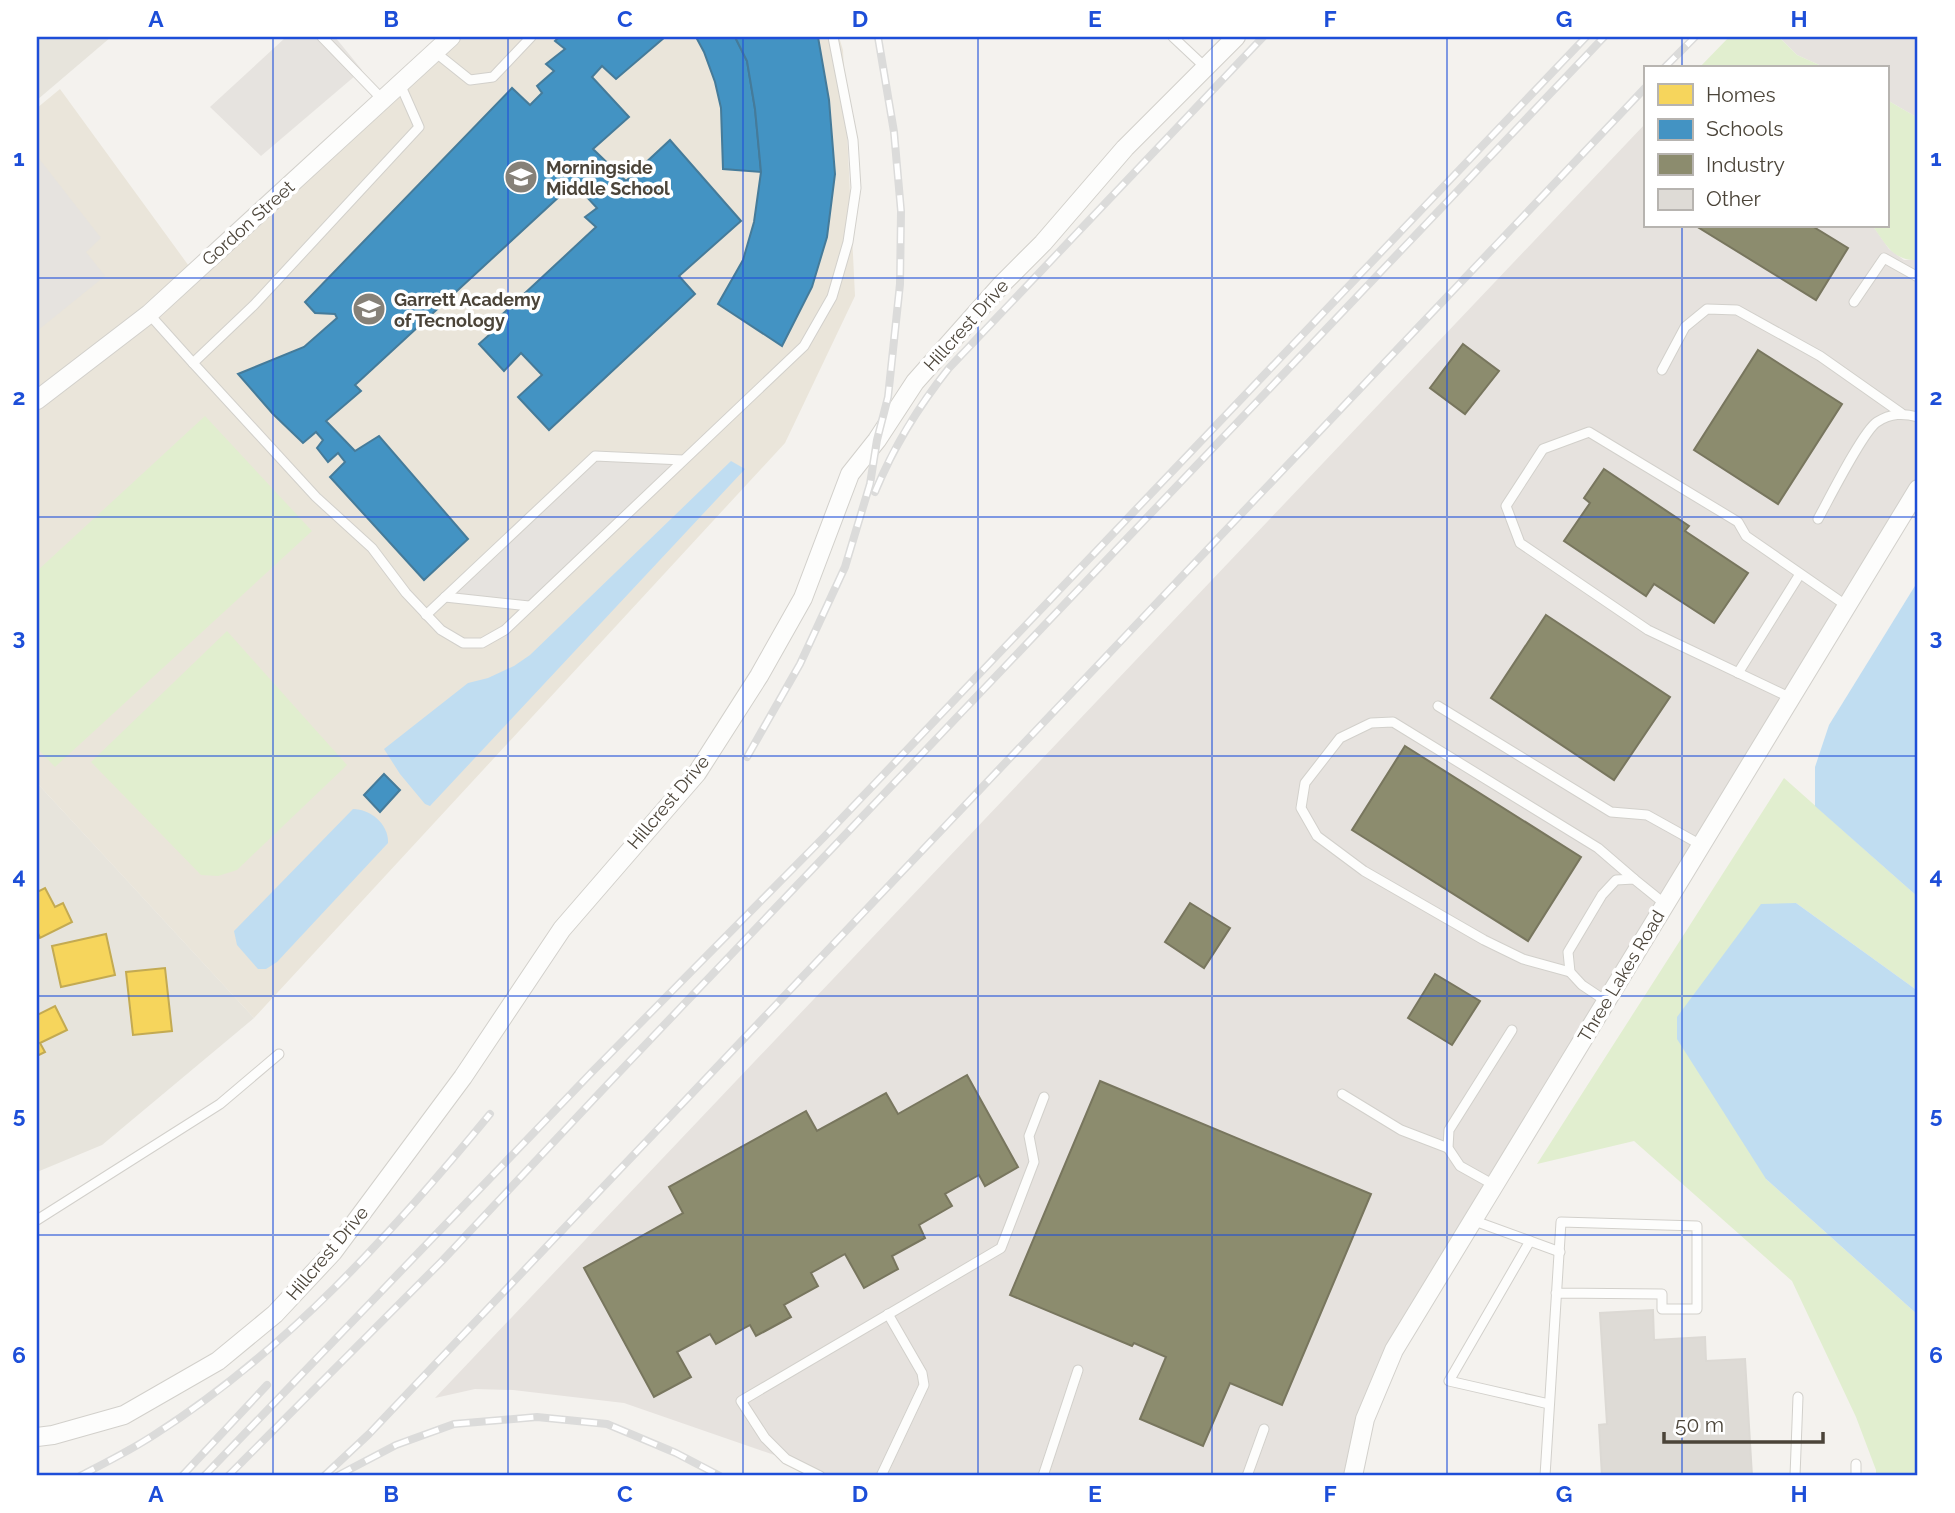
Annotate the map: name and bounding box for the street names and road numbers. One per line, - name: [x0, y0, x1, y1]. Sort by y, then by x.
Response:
- street label: Gordon Street: [198, 176, 298, 270]
- street label: Hillcrest Drive: [919, 275, 1013, 375]
- street label: Hillcrest Drive: [623, 751, 714, 853]
- street label: Three Lakes Road: [1573, 906, 1669, 1046]
- street label: Hillcrest Drive: [282, 1202, 373, 1304]

